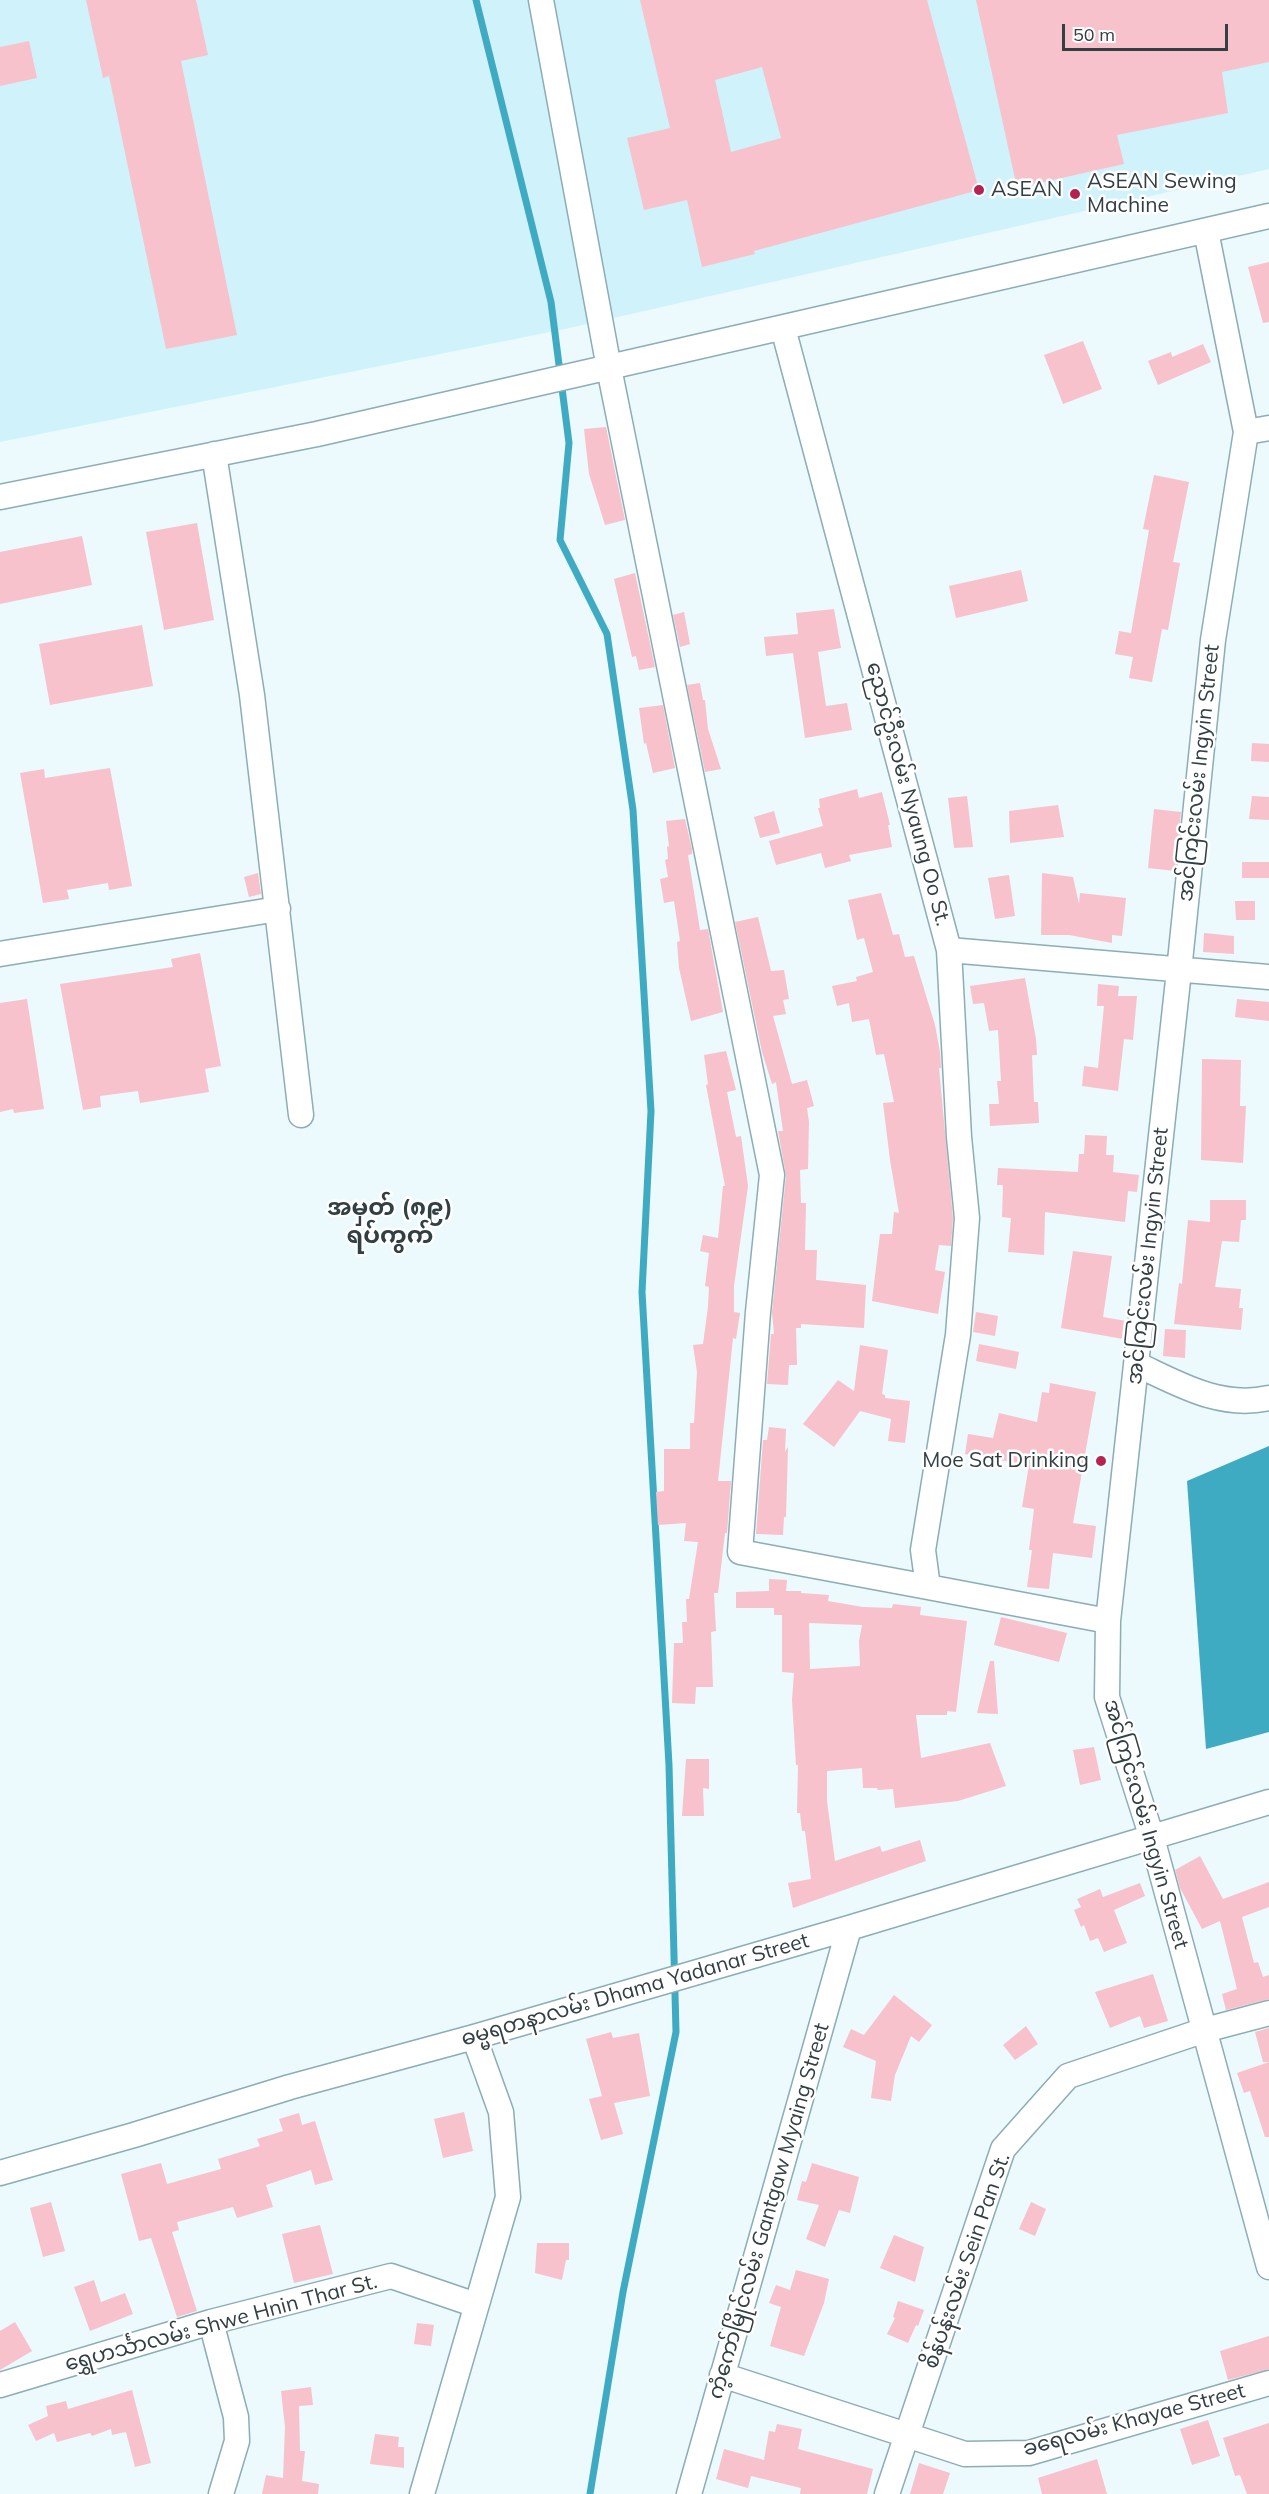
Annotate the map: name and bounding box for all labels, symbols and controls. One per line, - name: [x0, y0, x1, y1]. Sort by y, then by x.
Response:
- scale bar: [1065, 12, 1232, 50]
- text: 50 m: [1073, 23, 1115, 46]
- place label: ASEAN Sewing Machine: [1087, 169, 1237, 219]
- place label: ASEAN: [991, 177, 1063, 203]
- marker: ASEAN: [972, 183, 986, 197]
- marker: ASEAN Sewing Machine: [1068, 187, 1082, 201]
- street label: အင်ကြင်းလမ်း Ingyin Street: [1173, 643, 1225, 903]
- street label: ညောင်ဦးလမ်း Nyaung Oo St.: [861, 659, 955, 929]
- street label: အင်ကြင်းလမ်း Ingyin Street: [1122, 1126, 1174, 1386]
- district label: အမှတ် (၈၉) ရပ်ကွက်: [327, 1194, 453, 1250]
- place label: Moe Sat Drinking: [922, 1448, 1089, 1474]
- marker: Moe Sat Drinking: [1094, 1454, 1108, 1468]
- street label: အင်ကြင်းလမ်း Ingyin Street: [1098, 1696, 1194, 1952]
- street label: ဓမ္မရတနာလမ်း Dhama Yadanar Street: [458, 1928, 812, 2052]
- street label: ကံ့ကော်မြိုင်လမ်း Gantgaw Myaing Street: [703, 2020, 835, 2402]
- street label: စိန်ပန်းလမ်း Sein Pan St.: [918, 2150, 1016, 2372]
- street label: ရွှေဟင်္သာလမ်း Shwe Hnin Thar St.: [62, 2269, 380, 2377]
- street label: ခရေလမ်း Khayae Street: [1020, 2378, 1248, 2462]

